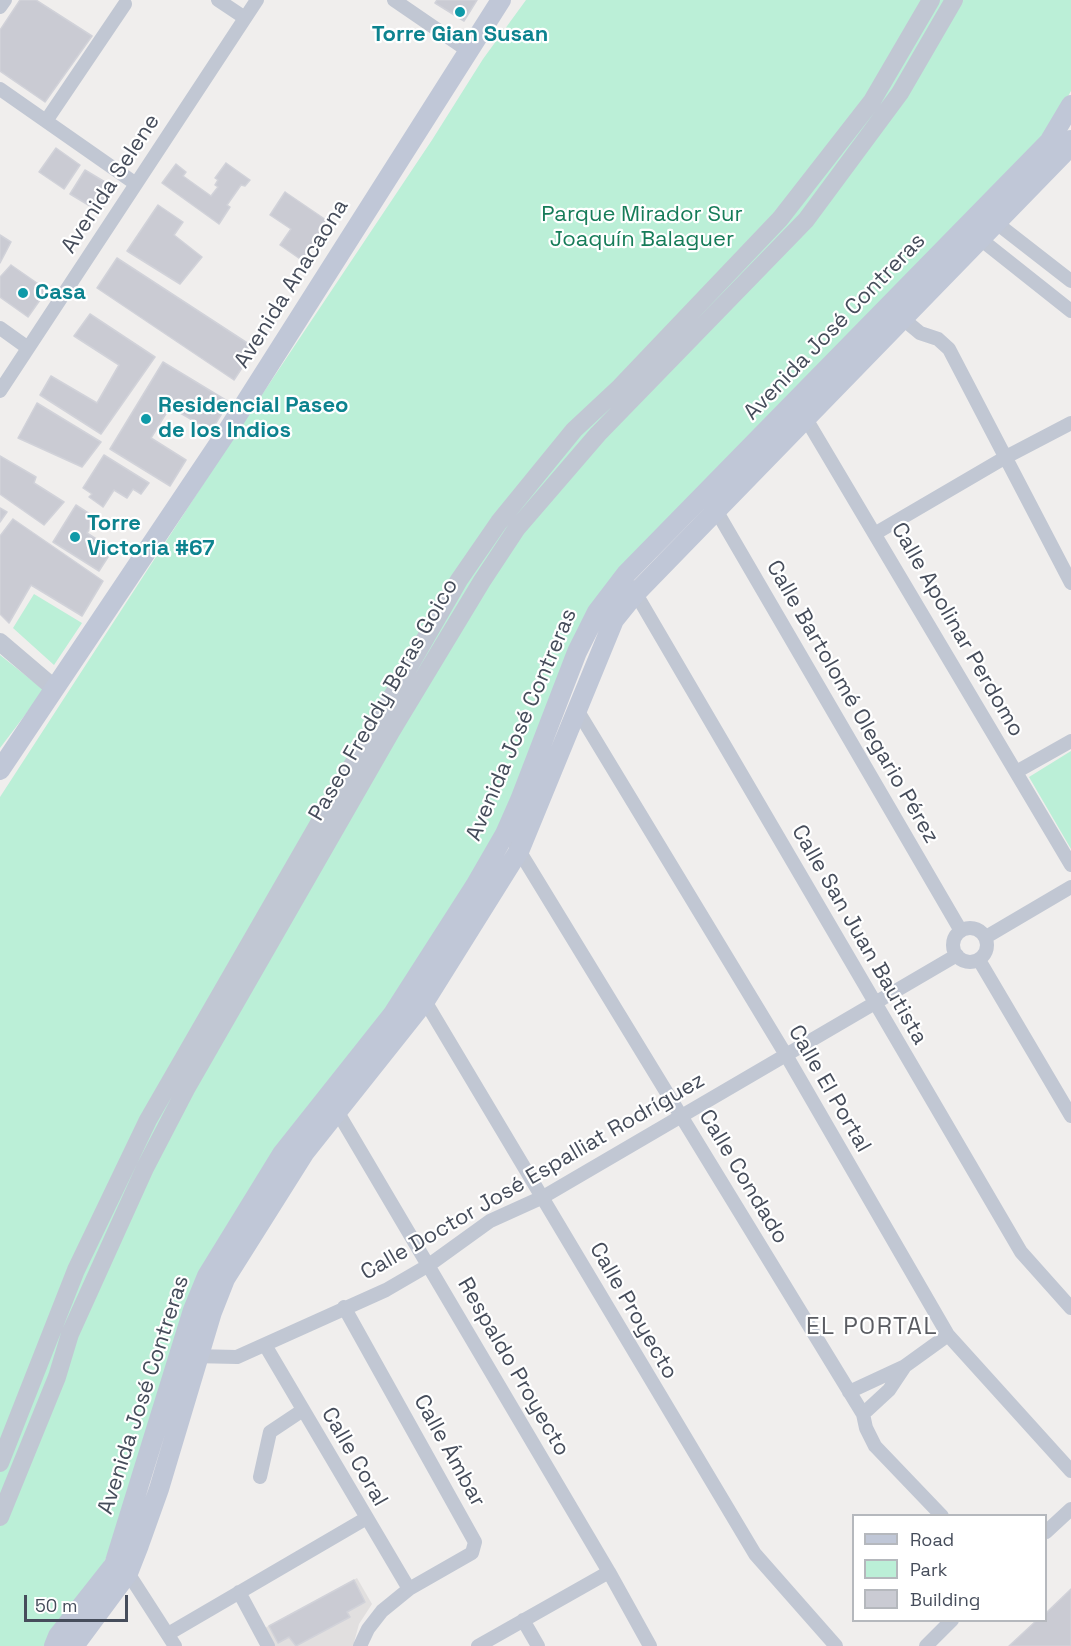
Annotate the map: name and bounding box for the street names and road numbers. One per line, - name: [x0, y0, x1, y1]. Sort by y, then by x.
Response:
- street label: Avenida Selene: [56, 109, 166, 259]
- street label: Avenida Anacaona: [229, 195, 355, 373]
- street label: Avenida José Contreras: [739, 228, 931, 426]
- street label: Calle Apolinar Perdomo: [885, 518, 1029, 742]
- street label: Calle Bartolomé Olegario Pérez: [760, 556, 944, 848]
- street label: Paseo Freddy Beras Goico: [304, 574, 464, 826]
- street label: Avenida José Contreras: [461, 605, 583, 845]
- street label: Calle San Juan Bautista: [785, 820, 933, 1050]
- street label: Calle El Portal: [782, 1021, 876, 1157]
- street label: Calle Doctor José Espalliat Rodríguez: [356, 1067, 710, 1287]
- street label: Calle Condado: [693, 1105, 793, 1249]
- street label: Calle Proyecto: [583, 1238, 683, 1384]
- street label: Avenida José Contreras: [93, 1272, 195, 1518]
- street label: Respaldo Proyecto: [451, 1273, 575, 1461]
- street label: Calle Ámbar: [407, 1390, 491, 1512]
- street label: Calle Coral: [315, 1403, 393, 1511]

